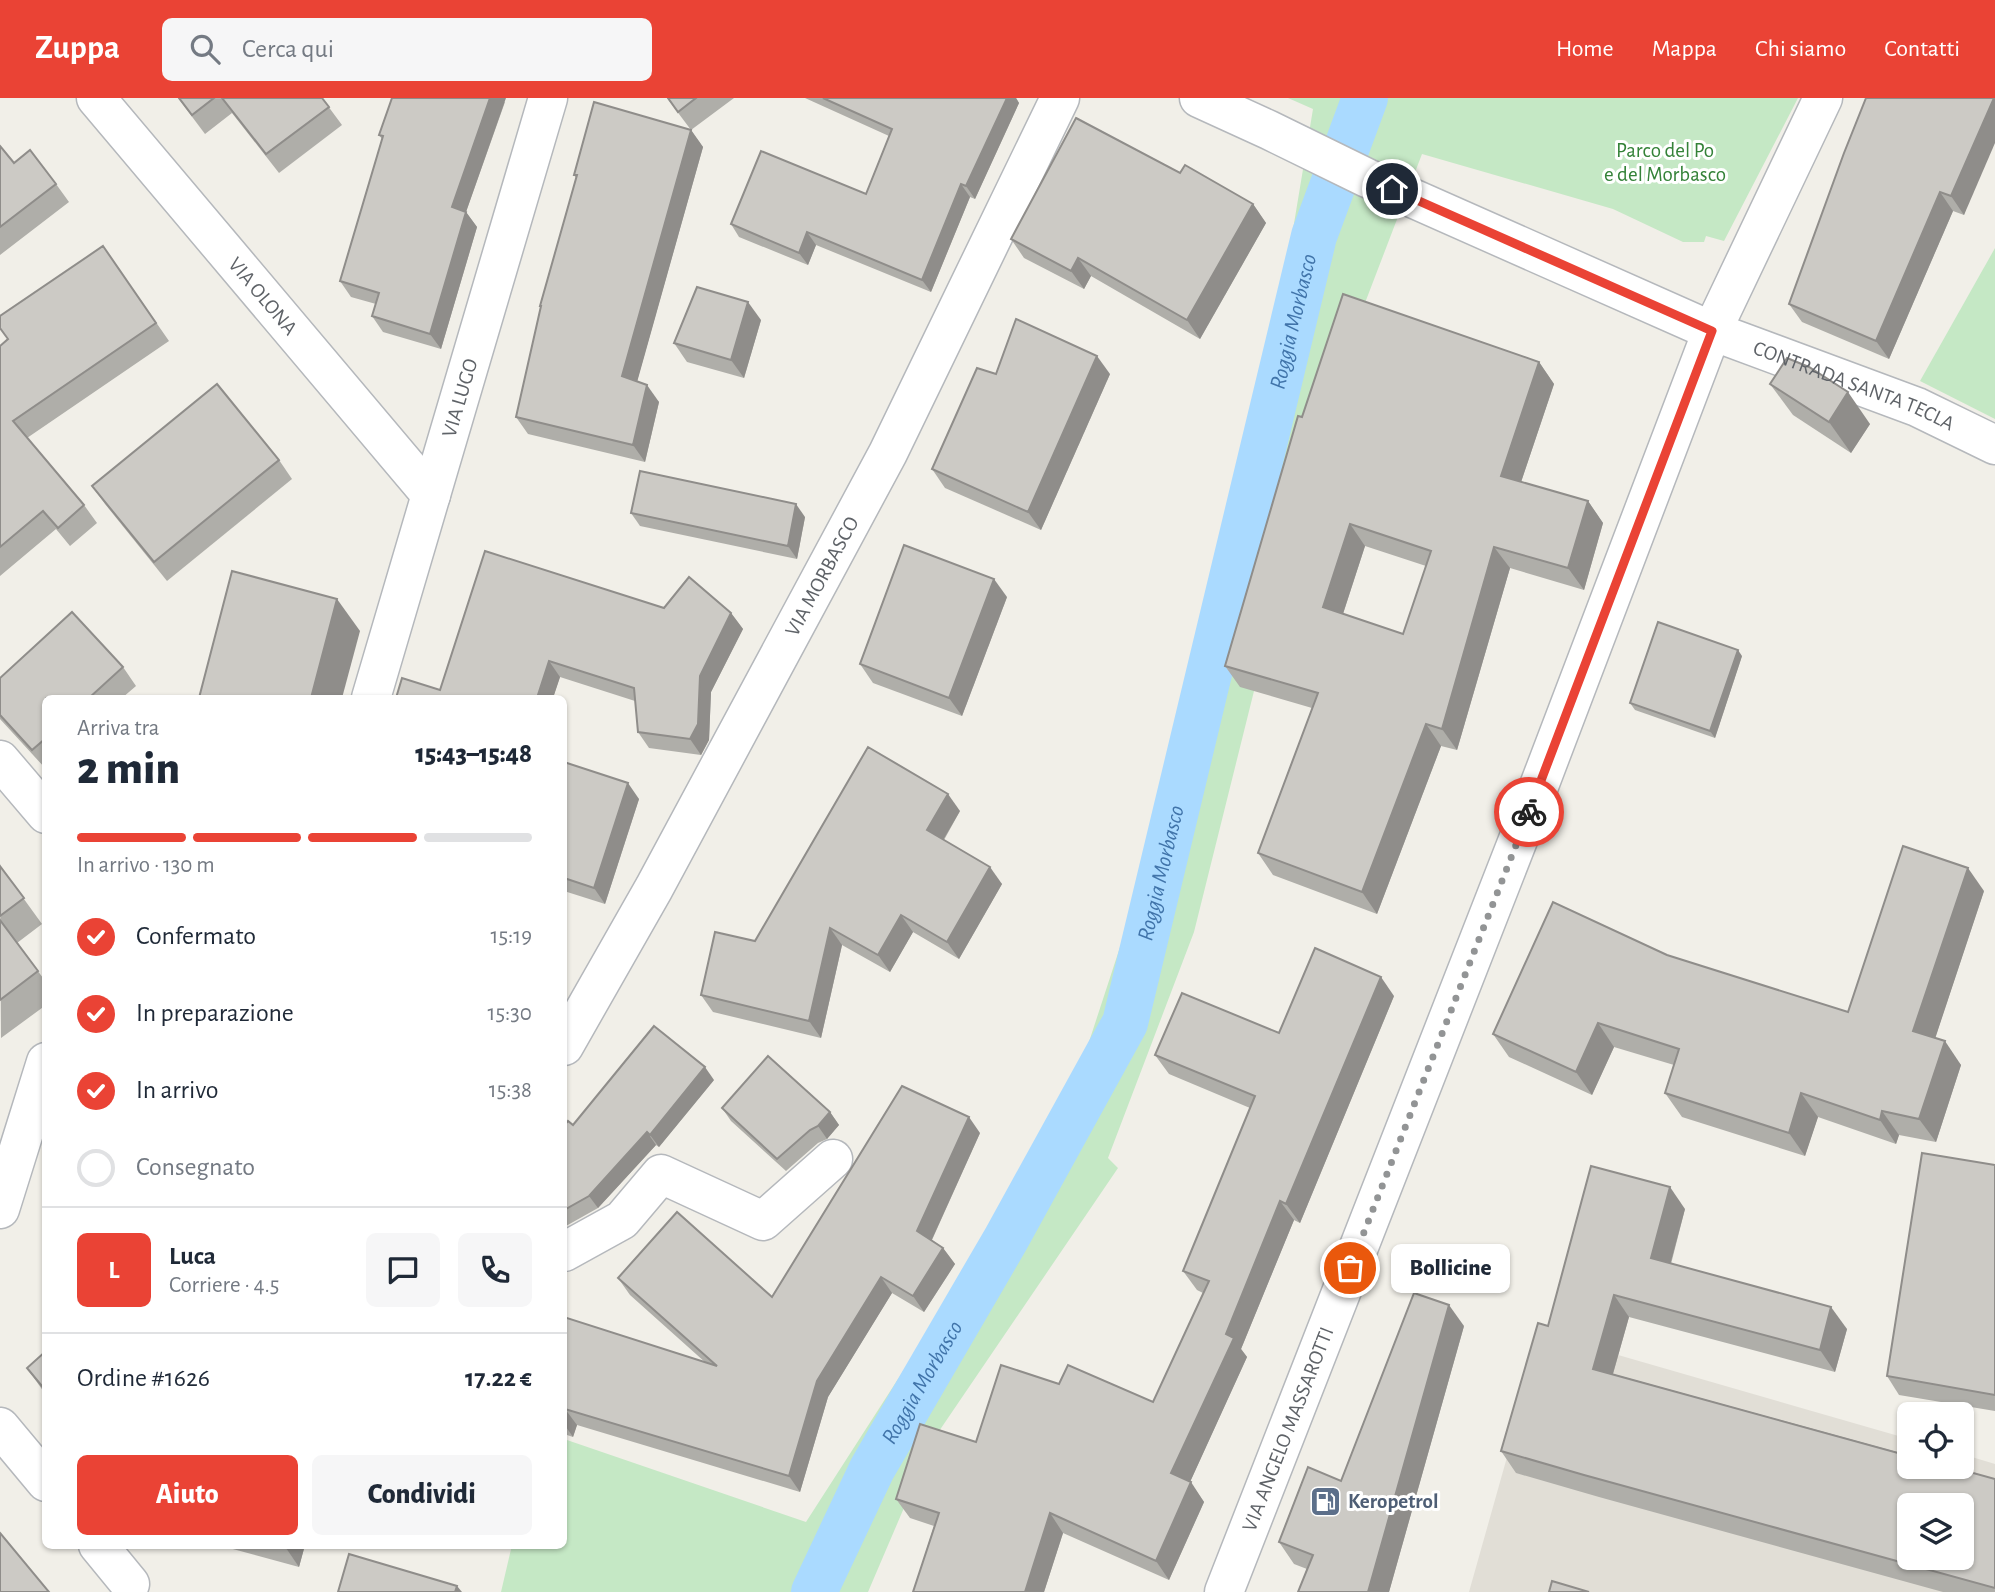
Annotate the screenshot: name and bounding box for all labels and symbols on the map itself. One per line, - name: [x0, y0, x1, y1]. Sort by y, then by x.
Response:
- park label: Parco del Po e del Morbasco: [1604, 140, 1726, 185]
- pin: [1362, 159, 1422, 219]
- water label: Roggia Morbasco: [1266, 252, 1321, 392]
- street label: VIA OLONA: [225, 253, 301, 339]
- street label: CONTRADA SANTA TECLA: [1751, 337, 1958, 434]
- street label: VIA LUGO: [438, 356, 481, 440]
- street label: VIA MORBASCO: [781, 513, 862, 639]
- courier: [1494, 777, 1564, 847]
- water label: Roggia Morbasco: [1134, 803, 1188, 943]
- pin: [1320, 1238, 1380, 1298]
- callout: Bollicine: [1392, 1244, 1511, 1292]
- water label: Roggia Morbasco: [878, 1317, 967, 1448]
- street label: VIA ANGELO MASSAROTTI: [1238, 1324, 1337, 1534]
- fuel station icon: Keropetrol: [1308, 1484, 1342, 1518]
- place label: Keropetrol: [1348, 1491, 1439, 1512]

